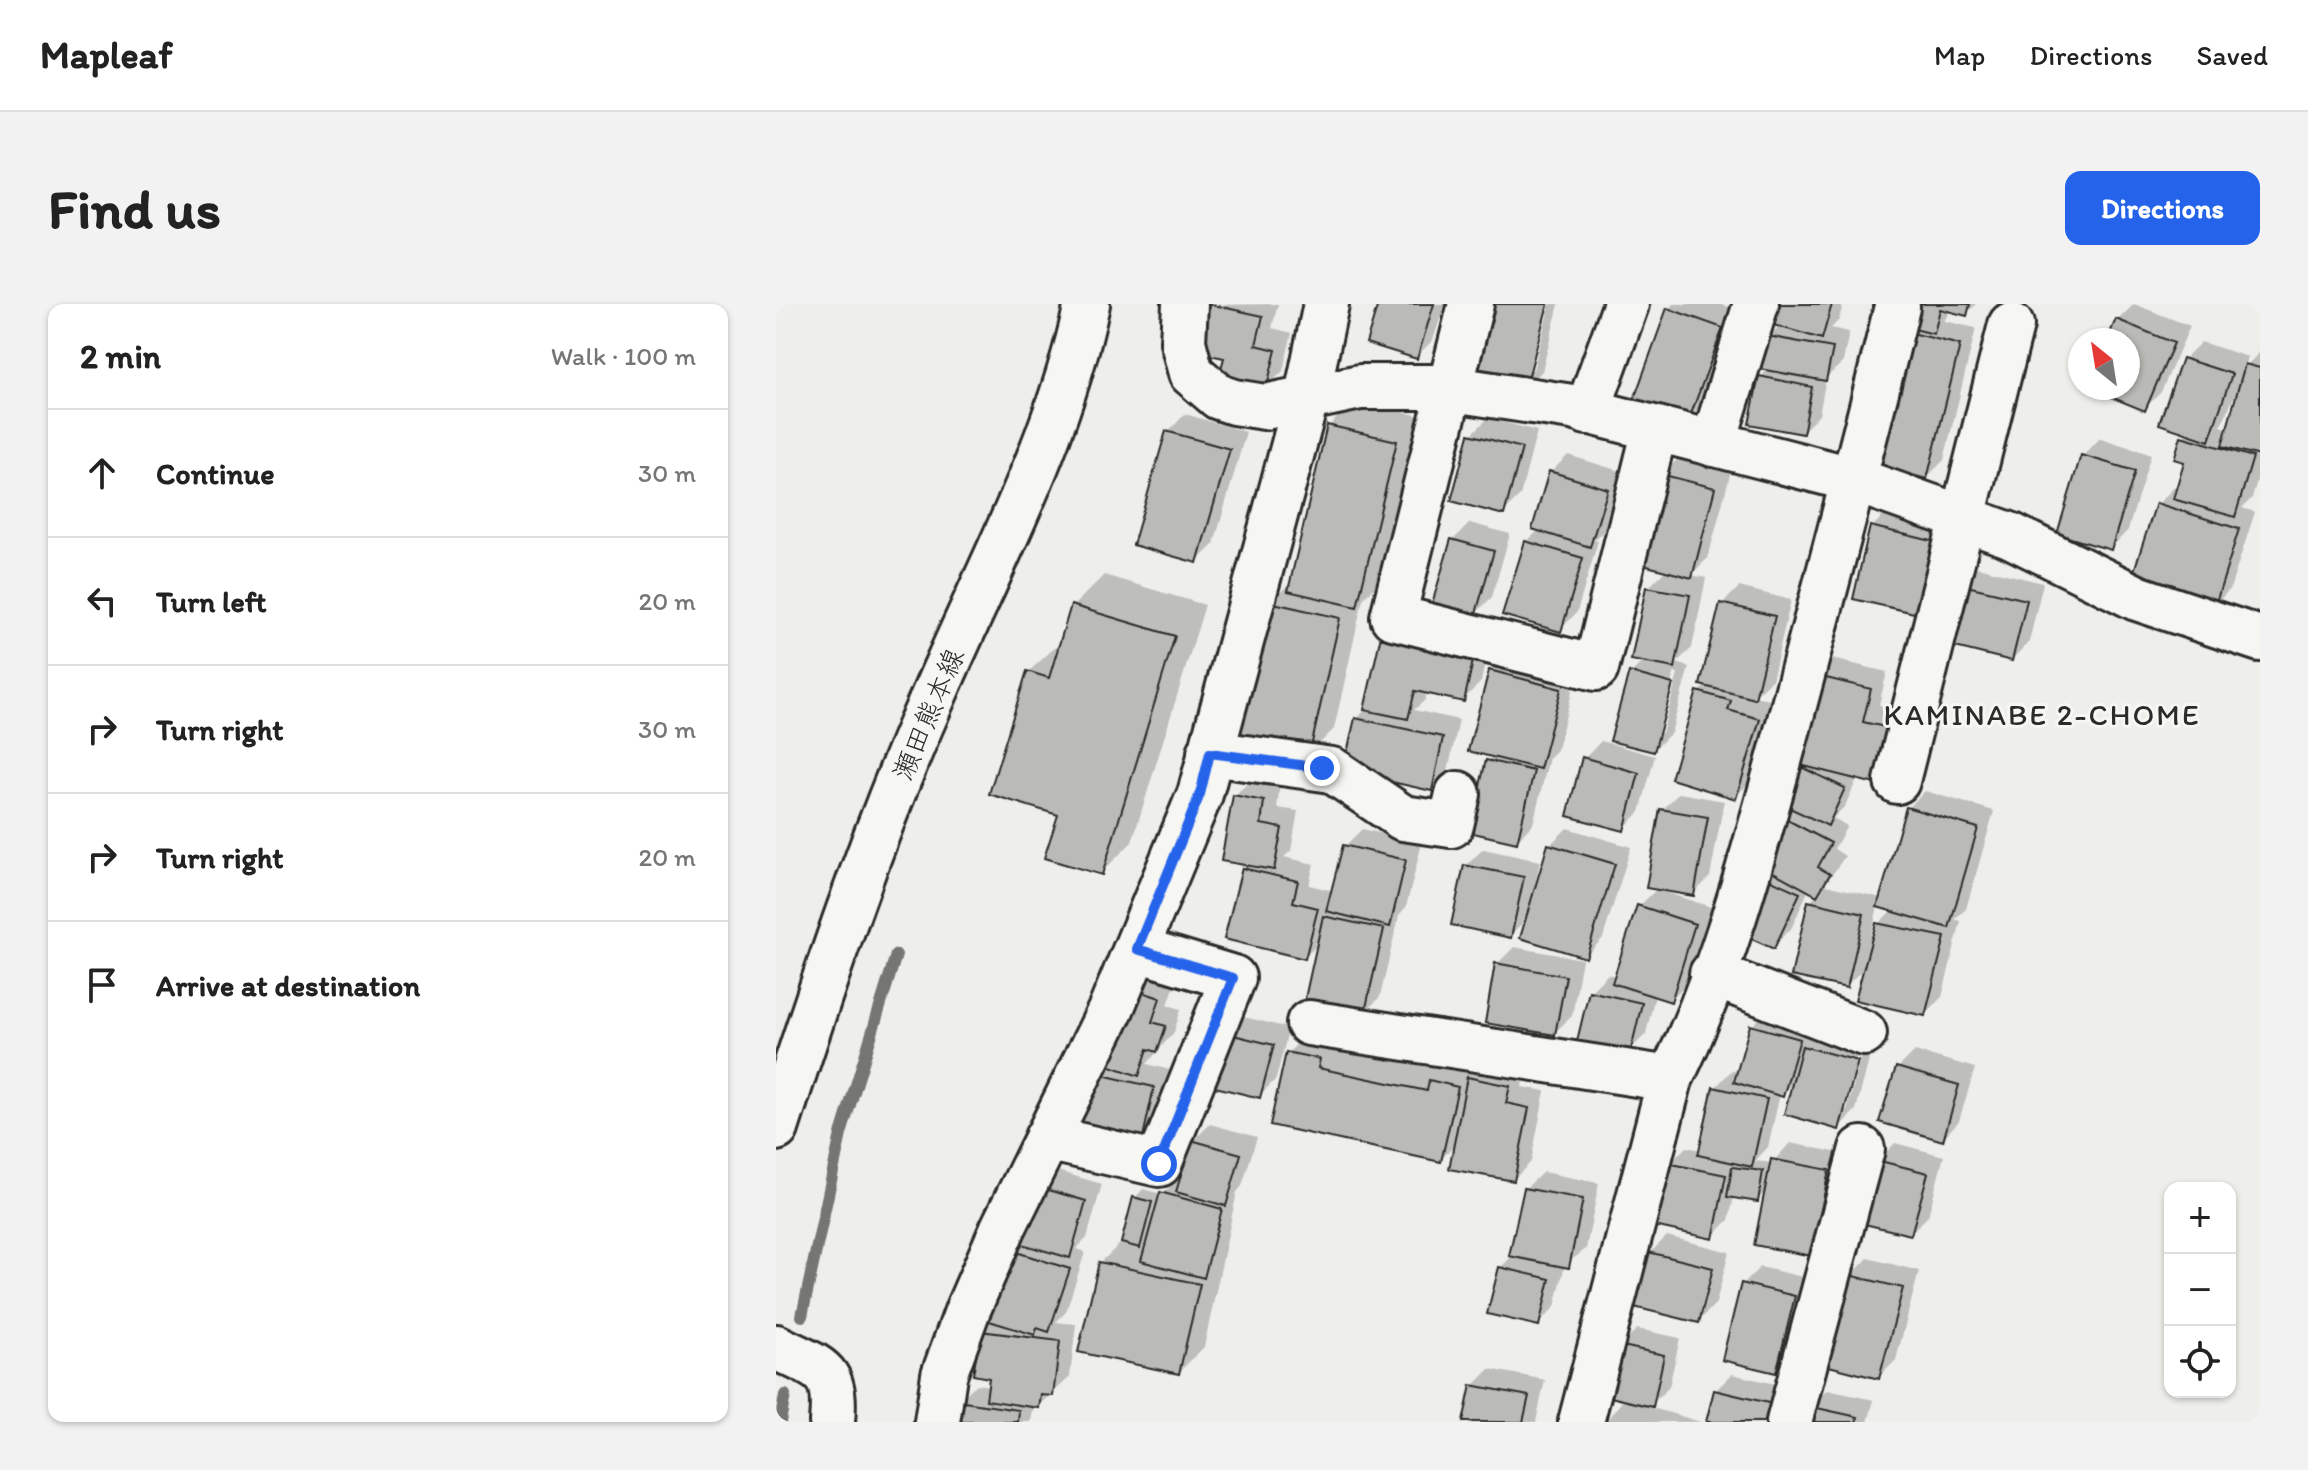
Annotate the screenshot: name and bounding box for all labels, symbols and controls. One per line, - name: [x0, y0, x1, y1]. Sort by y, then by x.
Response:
- text: Mapleaf: [40, 32, 173, 78]
- text: Map: [1934, 38, 1985, 72]
- text: Directions: [2029, 38, 2153, 72]
- text: Saved: [2197, 38, 2268, 72]
- button: Directions: [2065, 171, 2260, 245]
- text: Find us: [48, 175, 221, 242]
- north arrow: [2068, 328, 2140, 400]
- text: 2 min: [80, 336, 161, 377]
- text: Walk · 100 m: [551, 340, 696, 372]
- icon: ahead: [80, 451, 124, 495]
- text: Continue: [156, 455, 275, 492]
- text: 30 m: [638, 457, 696, 489]
- icon: left: [80, 579, 124, 623]
- text: Turn left: [156, 583, 267, 620]
- text: 20 m: [639, 585, 696, 617]
- street label: 瀬田熊本線: [885, 643, 971, 785]
- district label: KAMINABE 2-CHOME: [1883, 696, 2201, 733]
- icon: right: [80, 707, 124, 751]
- text: Turn right: [156, 711, 284, 748]
- text: 30 m: [638, 713, 696, 745]
- route end: [1304, 750, 1340, 786]
- icon: right: [80, 835, 124, 879]
- text: Turn right: [156, 839, 284, 876]
- text: 20 m: [639, 841, 696, 873]
- icon: arrive: [80, 963, 124, 1007]
- text: Arrive at destination: [156, 967, 420, 1004]
- route start: [1141, 1146, 1177, 1182]
- map controls: [2164, 1182, 2236, 1398]
- button: +: [2164, 1182, 2236, 1254]
- button: −: [2164, 1254, 2236, 1326]
- button: locate: [2164, 1326, 2236, 1398]

